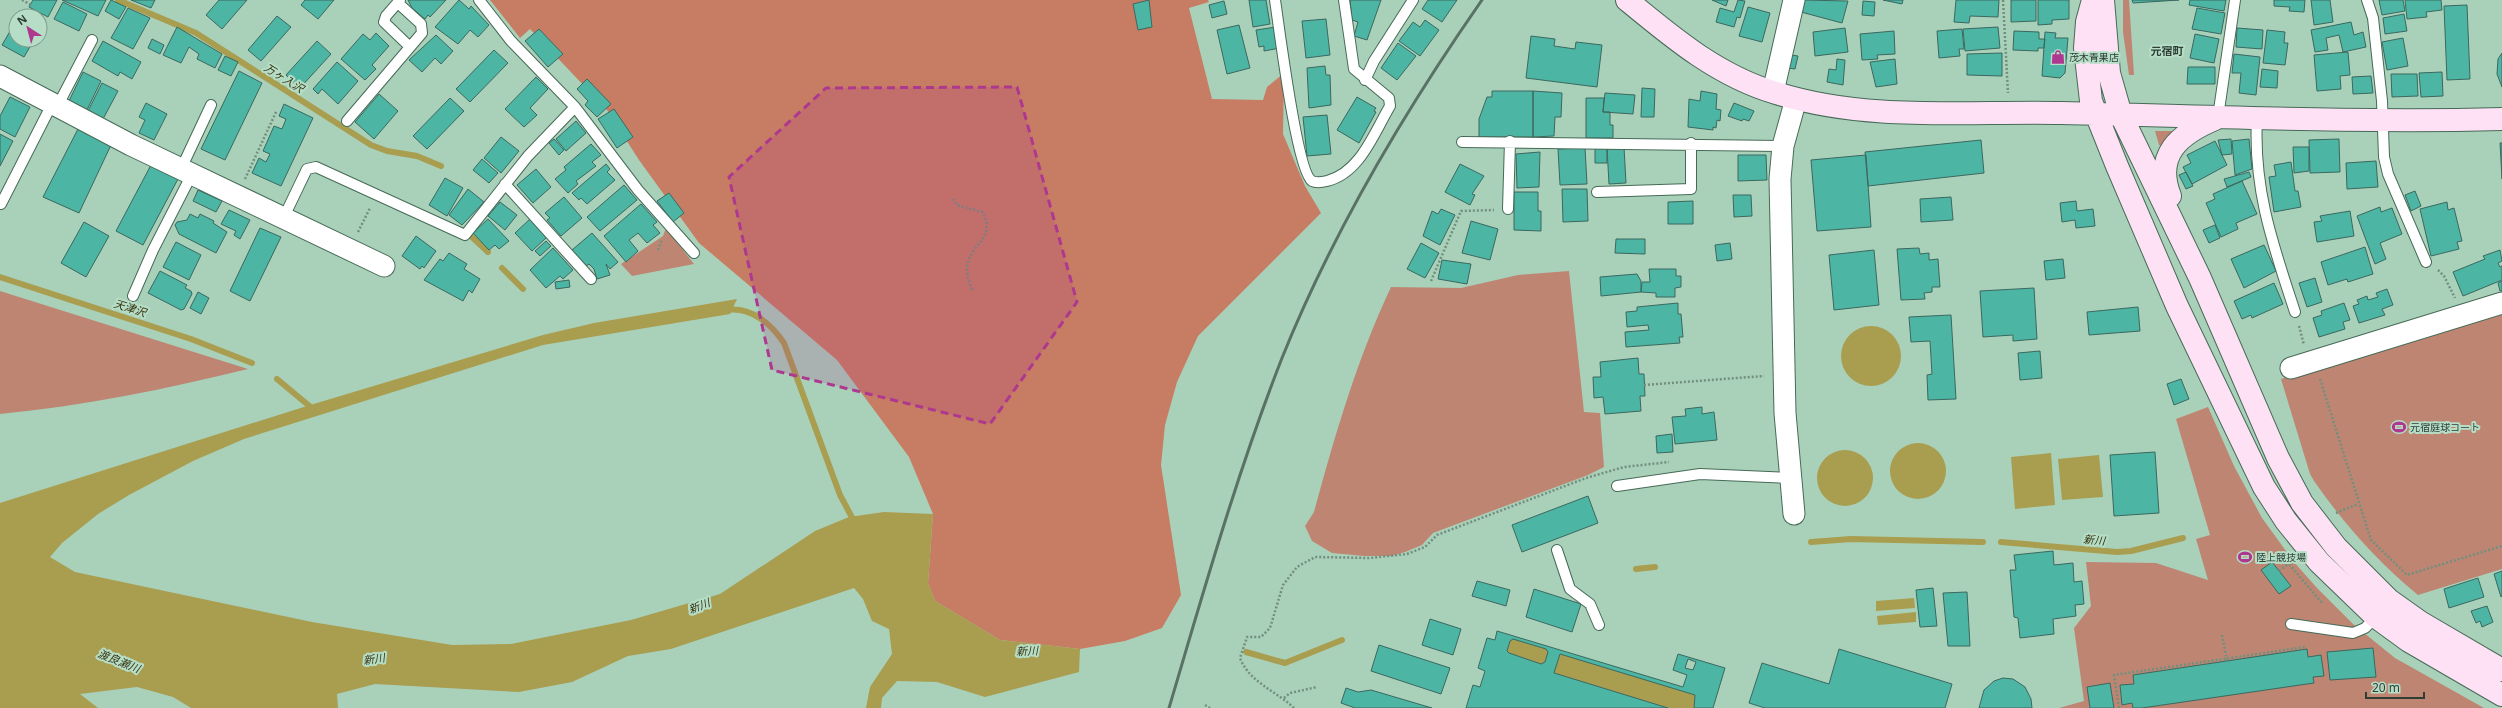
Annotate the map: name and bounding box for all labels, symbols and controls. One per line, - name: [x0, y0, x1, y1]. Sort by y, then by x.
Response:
- north arrow: [8, 8, 48, 48]
- text: N: [14, 11, 30, 28]
- district label: 元宿町: [2151, 43, 2184, 58]
- shop icon: 茂木青果店: [2050, 49, 2066, 65]
- place label: 茂木青果店: [2069, 50, 2119, 64]
- water label: 万ヶ入沢: [262, 60, 309, 97]
- water label: 天津沢: [112, 295, 150, 320]
- sports icon: 元宿庭球コート: [2391, 419, 2407, 435]
- place label: 元宿庭球コート: [2410, 420, 2480, 434]
- water label: 新川: [2082, 531, 2107, 548]
- sports icon: 陸上競技場: [2237, 549, 2253, 565]
- place label: 陸上競技場: [2256, 550, 2306, 564]
- water label: 新川: [686, 594, 713, 616]
- water label: 新川: [1016, 642, 1039, 659]
- water label: 渡良瀬川: [96, 645, 143, 676]
- water label: 新川: [362, 649, 387, 667]
- scale bar: [2366, 674, 2424, 700]
- text: 20 m: [2372, 679, 2400, 696]

